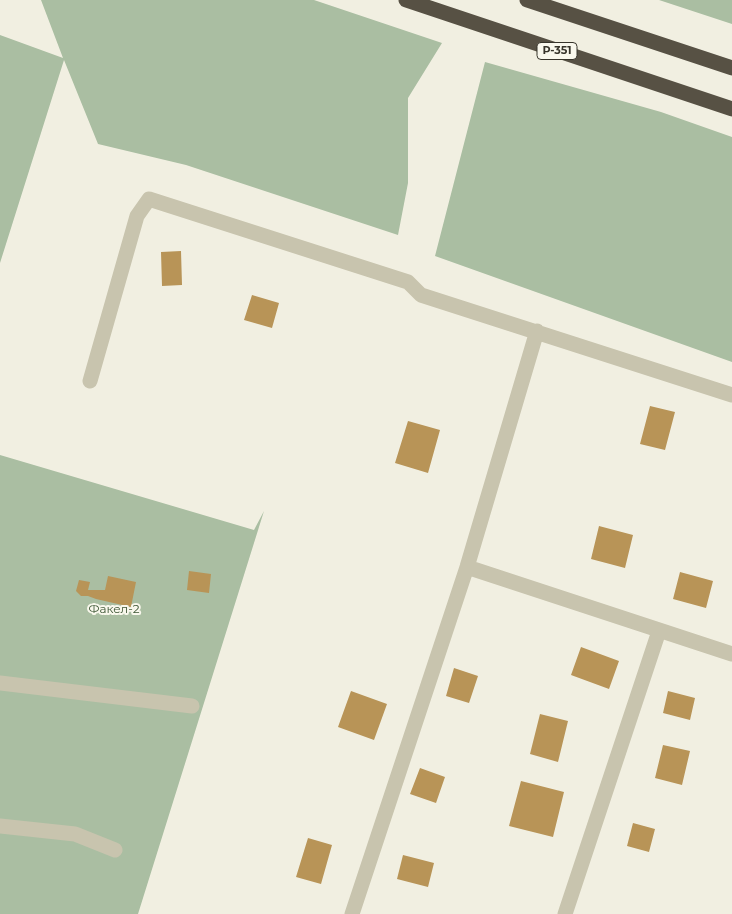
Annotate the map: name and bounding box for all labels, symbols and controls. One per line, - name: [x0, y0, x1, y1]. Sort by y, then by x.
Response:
- road number: Р-351: [537, 42, 577, 59]
- park label: Факел-2: [89, 602, 139, 616]

